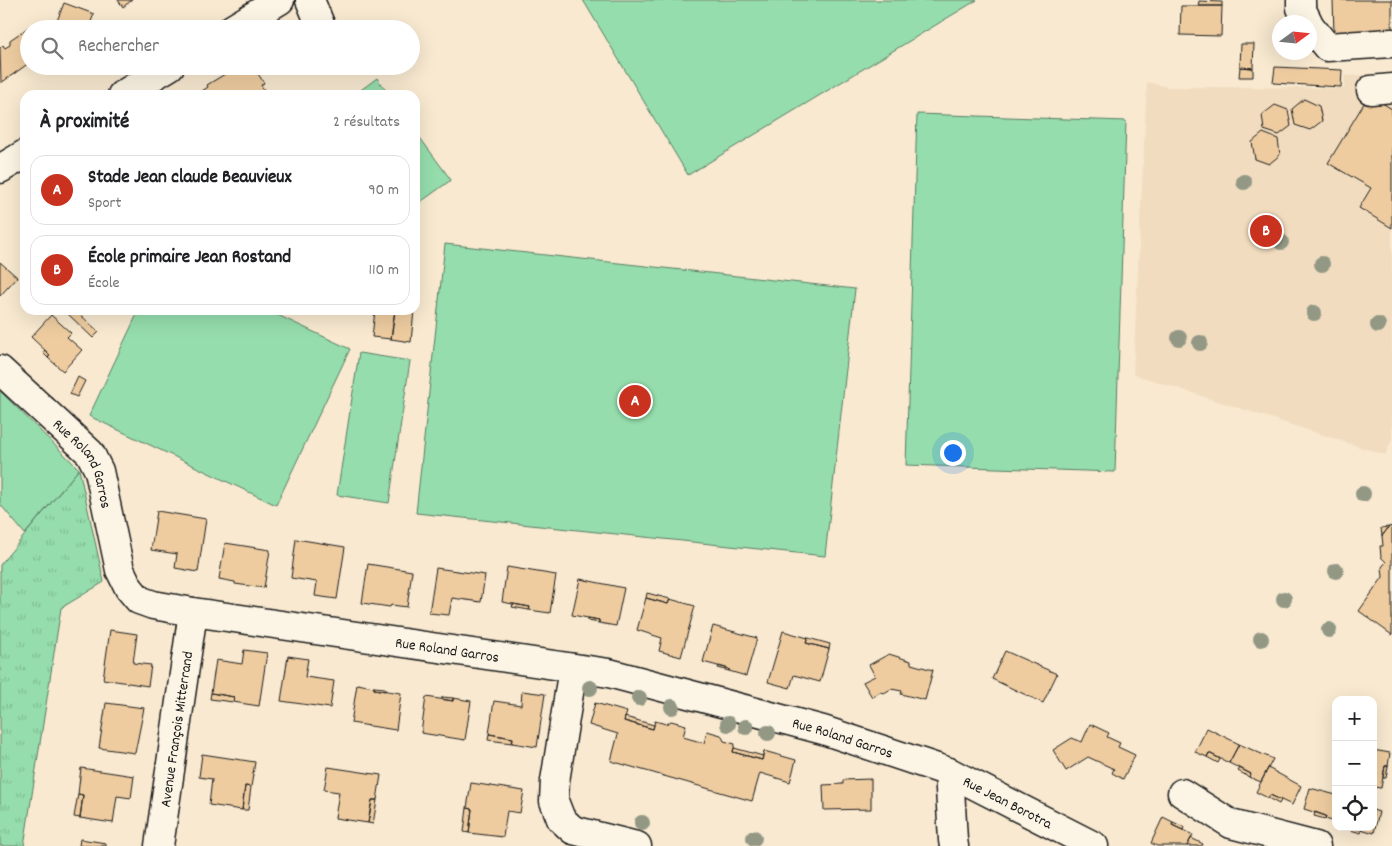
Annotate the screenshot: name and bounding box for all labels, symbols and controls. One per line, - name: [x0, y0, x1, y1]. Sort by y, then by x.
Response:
- north arrow: [1272, 15, 1317, 60]
- search box: [20, 20, 420, 75]
- icon: search: [38, 34, 66, 62]
- text: Rechercher: [78, 34, 159, 61]
- text: À proximité: [40, 108, 129, 138]
- text: 2 résultats: [333, 111, 400, 134]
- text: Stade Jean claude Beauvieux: [88, 165, 292, 192]
- text: A: [53, 179, 61, 202]
- text: 90 m: [368, 179, 399, 202]
- text: Sport: [88, 192, 121, 215]
- pin: B: [1250, 212, 1282, 250]
- text: École primaire Jean Rostand: [88, 245, 291, 272]
- text: B: [53, 259, 61, 282]
- text: 110 m: [369, 259, 399, 282]
- text: École: [88, 272, 120, 295]
- pin: A: [619, 382, 651, 420]
- street label: Rue Roland Garros: [47, 415, 116, 511]
- your location: [940, 440, 966, 466]
- street label: Rue Roland Garros: [394, 633, 500, 670]
- street label: Avenue François Mitterrand: [156, 650, 200, 809]
- map controls: [1332, 696, 1377, 831]
- button: +: [1332, 696, 1377, 741]
- street label: Rue Roland Garros: [789, 713, 896, 766]
- button: −: [1332, 741, 1377, 786]
- street label: Rue Jean Borotra: [958, 772, 1056, 836]
- button: locate: [1332, 786, 1377, 831]

